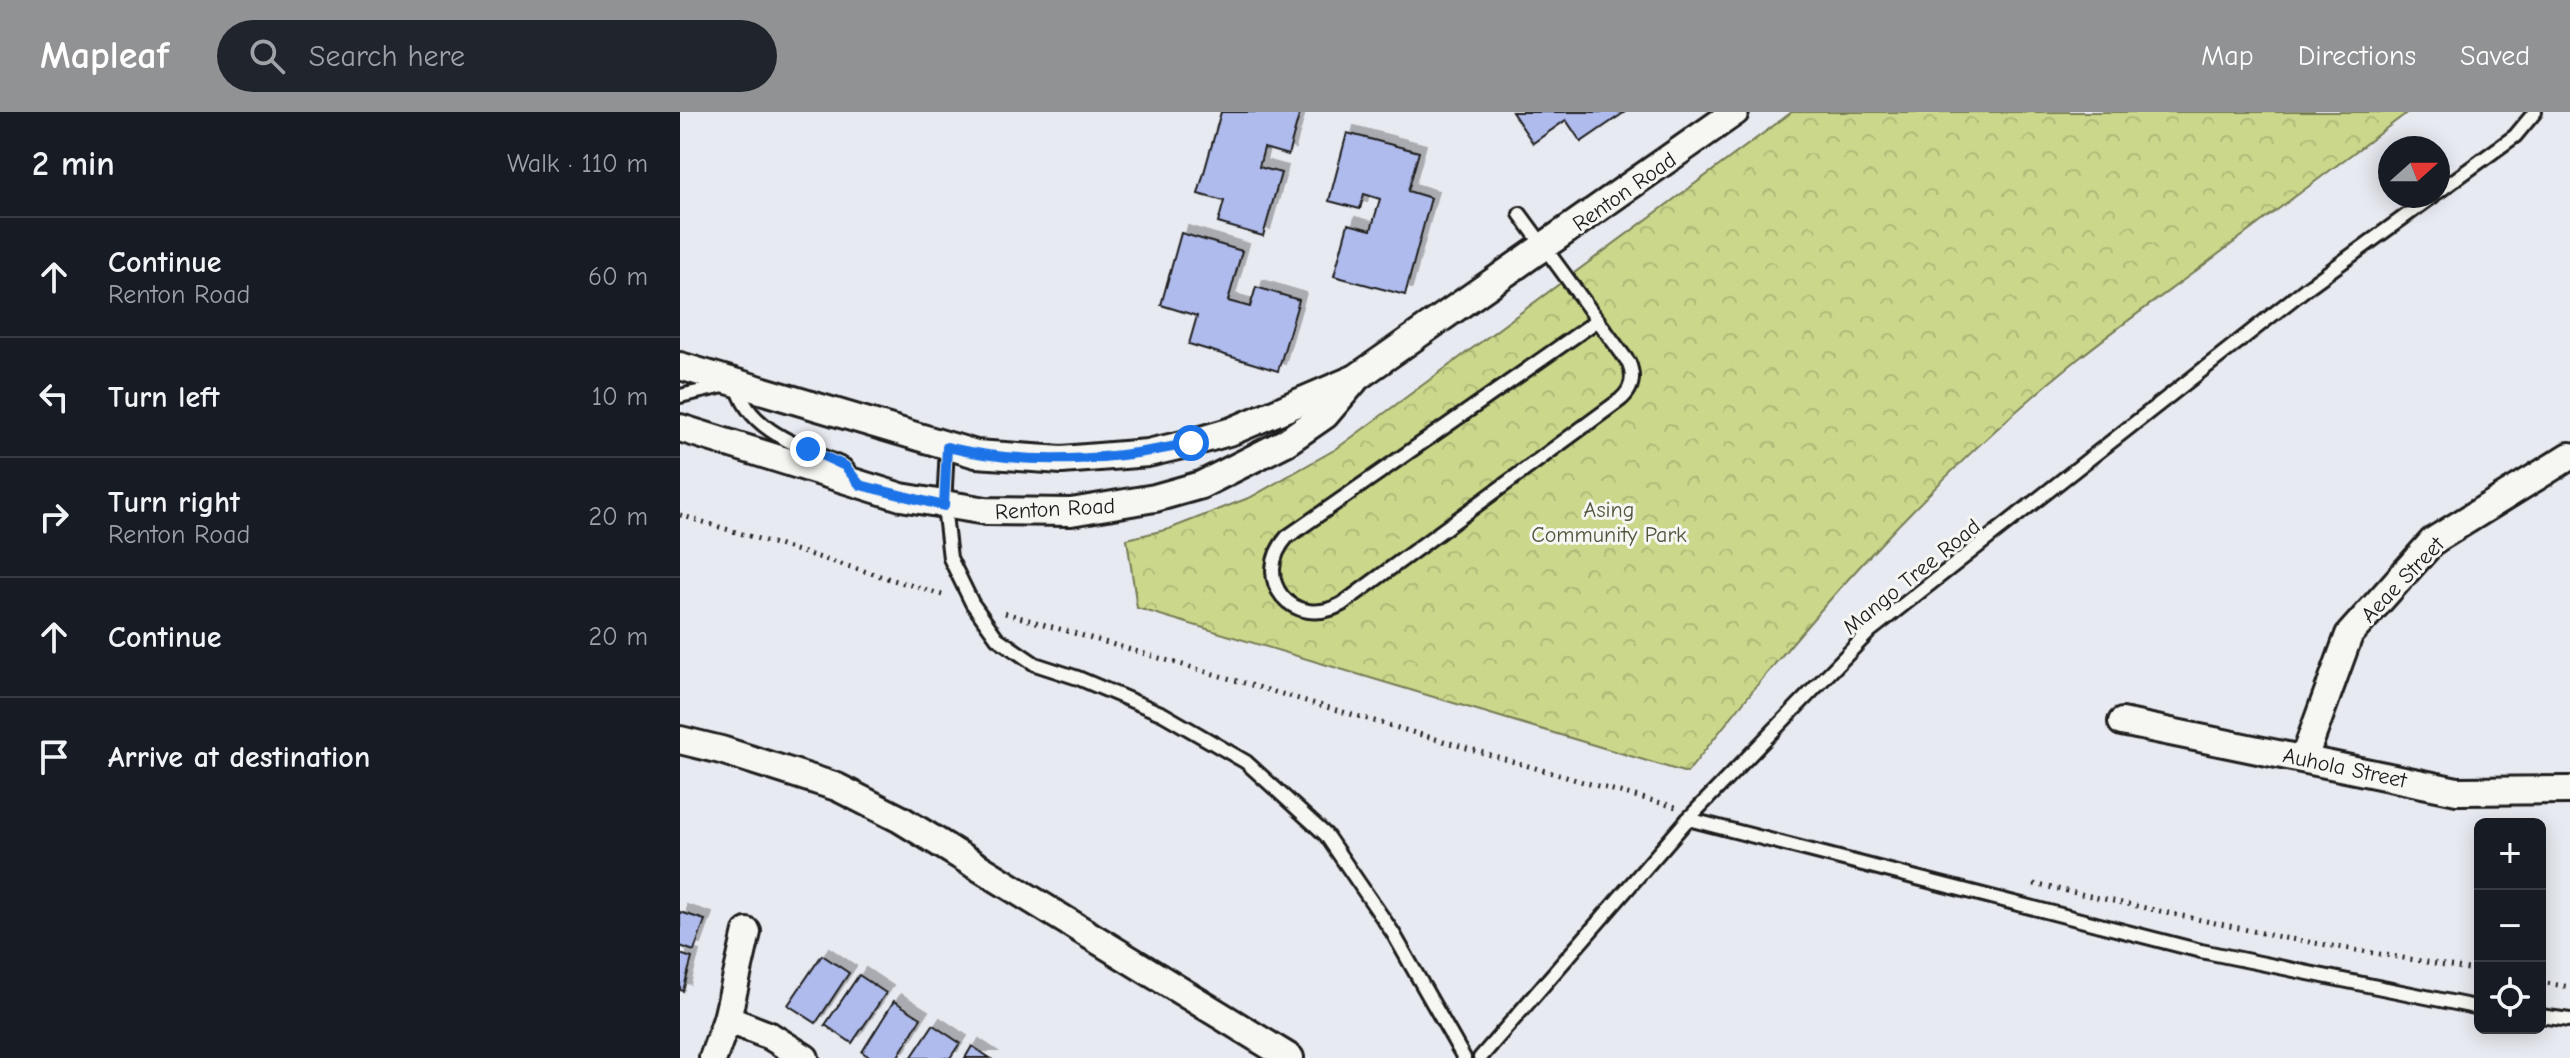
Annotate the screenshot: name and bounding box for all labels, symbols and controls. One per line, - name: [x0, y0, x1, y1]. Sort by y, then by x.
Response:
- search box: [217, 20, 777, 92]
- text: Mapleaf: [40, 34, 169, 78]
- icon: search: [245, 34, 289, 78]
- text: Search here: [309, 39, 465, 74]
- text: Map: [2201, 40, 2254, 72]
- text: Directions: [2298, 40, 2416, 72]
- text: Saved: [2460, 40, 2530, 72]
- north arrow: [2378, 136, 2450, 208]
- text: 2 min: [32, 144, 115, 184]
- street label: Renton Road: [1568, 147, 1681, 237]
- text: Walk · 110 m: [507, 149, 648, 179]
- text: Continue: [108, 245, 222, 280]
- icon: ahead: [32, 255, 76, 299]
- text: 60 m: [588, 262, 648, 292]
- text: Renton Road: [108, 280, 250, 310]
- icon: left: [32, 375, 76, 419]
- text: Turn left: [108, 380, 220, 415]
- text: 10 m: [592, 382, 648, 412]
- route start: [1173, 425, 1209, 461]
- route end: [790, 431, 826, 467]
- text: Turn right: [108, 485, 240, 520]
- street label: Renton Road: [994, 493, 1116, 525]
- icon: right: [32, 495, 76, 539]
- park label: Asing Community Park: [1531, 497, 1687, 548]
- text: 20 m: [588, 502, 648, 532]
- street label: Mango Tree Road: [1838, 513, 1986, 640]
- text: Renton Road: [108, 520, 250, 550]
- street label: Aeae Street: [2356, 531, 2450, 628]
- icon: ahead: [32, 615, 76, 659]
- text: Continue: [108, 620, 222, 655]
- text: 20 m: [588, 622, 648, 652]
- icon: arrive: [32, 735, 76, 779]
- text: Arrive at destination: [108, 740, 370, 775]
- street label: Auhola Street: [2280, 742, 2410, 794]
- map controls: [2474, 818, 2546, 1034]
- button: +: [2474, 818, 2546, 890]
- button: −: [2474, 890, 2546, 962]
- button: locate: [2474, 962, 2546, 1034]

